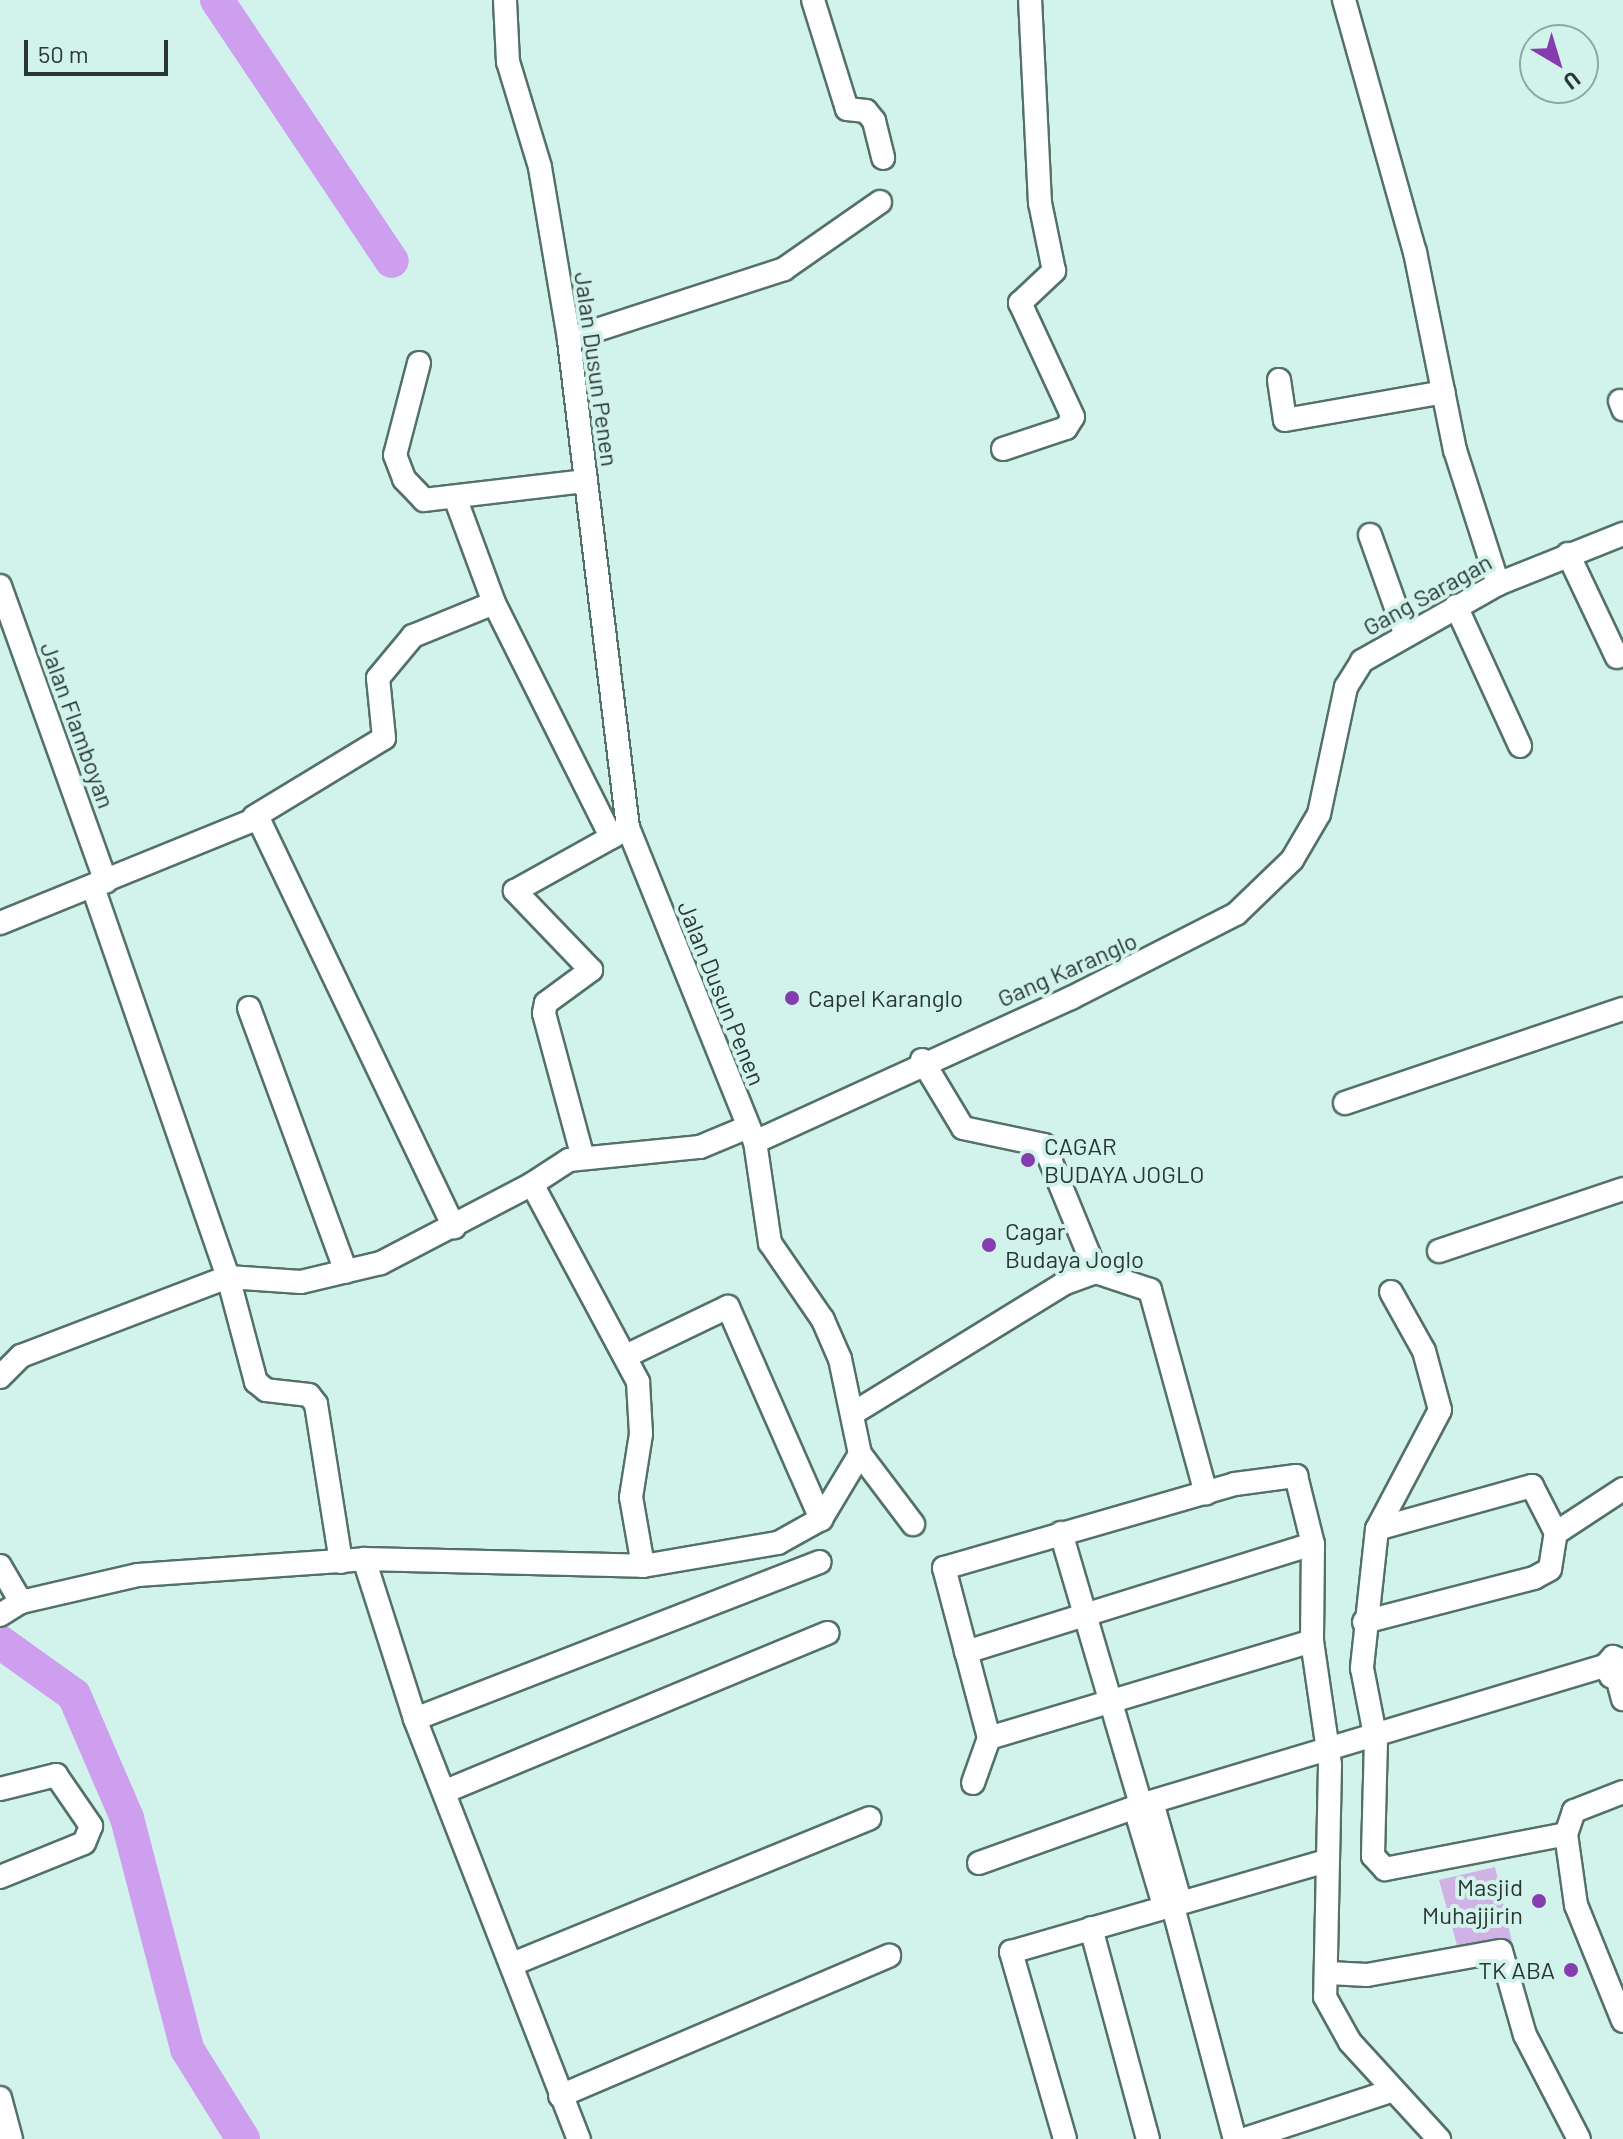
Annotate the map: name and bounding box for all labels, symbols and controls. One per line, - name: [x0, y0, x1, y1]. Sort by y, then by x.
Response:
- scale bar: [28, 24, 172, 74]
- north arrow: [1519, 24, 1599, 104]
- text: 50 m: [38, 39, 89, 68]
- text: U: [1559, 67, 1586, 96]
- street label: Jalan Dusun Penen: [569, 270, 625, 468]
- street label: Gang Saragan: [1358, 547, 1496, 641]
- street label: Jalan Flamboyan: [35, 638, 121, 812]
- street label: Jalan Dusun Penen: [672, 897, 772, 1089]
- street label: Gang Karanglo: [993, 925, 1141, 1013]
- place label: Capel Karanglo: [808, 984, 963, 1012]
- marker: Capel Karanglo: [783, 989, 801, 1007]
- place label: CAGAR BUDAYA JOGLO: [1044, 1132, 1204, 1188]
- marker: CAGAR BUDAYA JOGLO: [1019, 1151, 1037, 1169]
- place label: Cagar Budaya Joglo: [1005, 1217, 1144, 1273]
- marker: Cagar Budaya Joglo: [980, 1236, 998, 1254]
- place label: Masjid Muhajjirin: [1422, 1873, 1523, 1929]
- marker: Masjid Muhajjirin: [1530, 1892, 1548, 1910]
- place label: TK ABA: [1478, 1956, 1555, 1984]
- marker: TK ABA: [1562, 1961, 1580, 1979]

